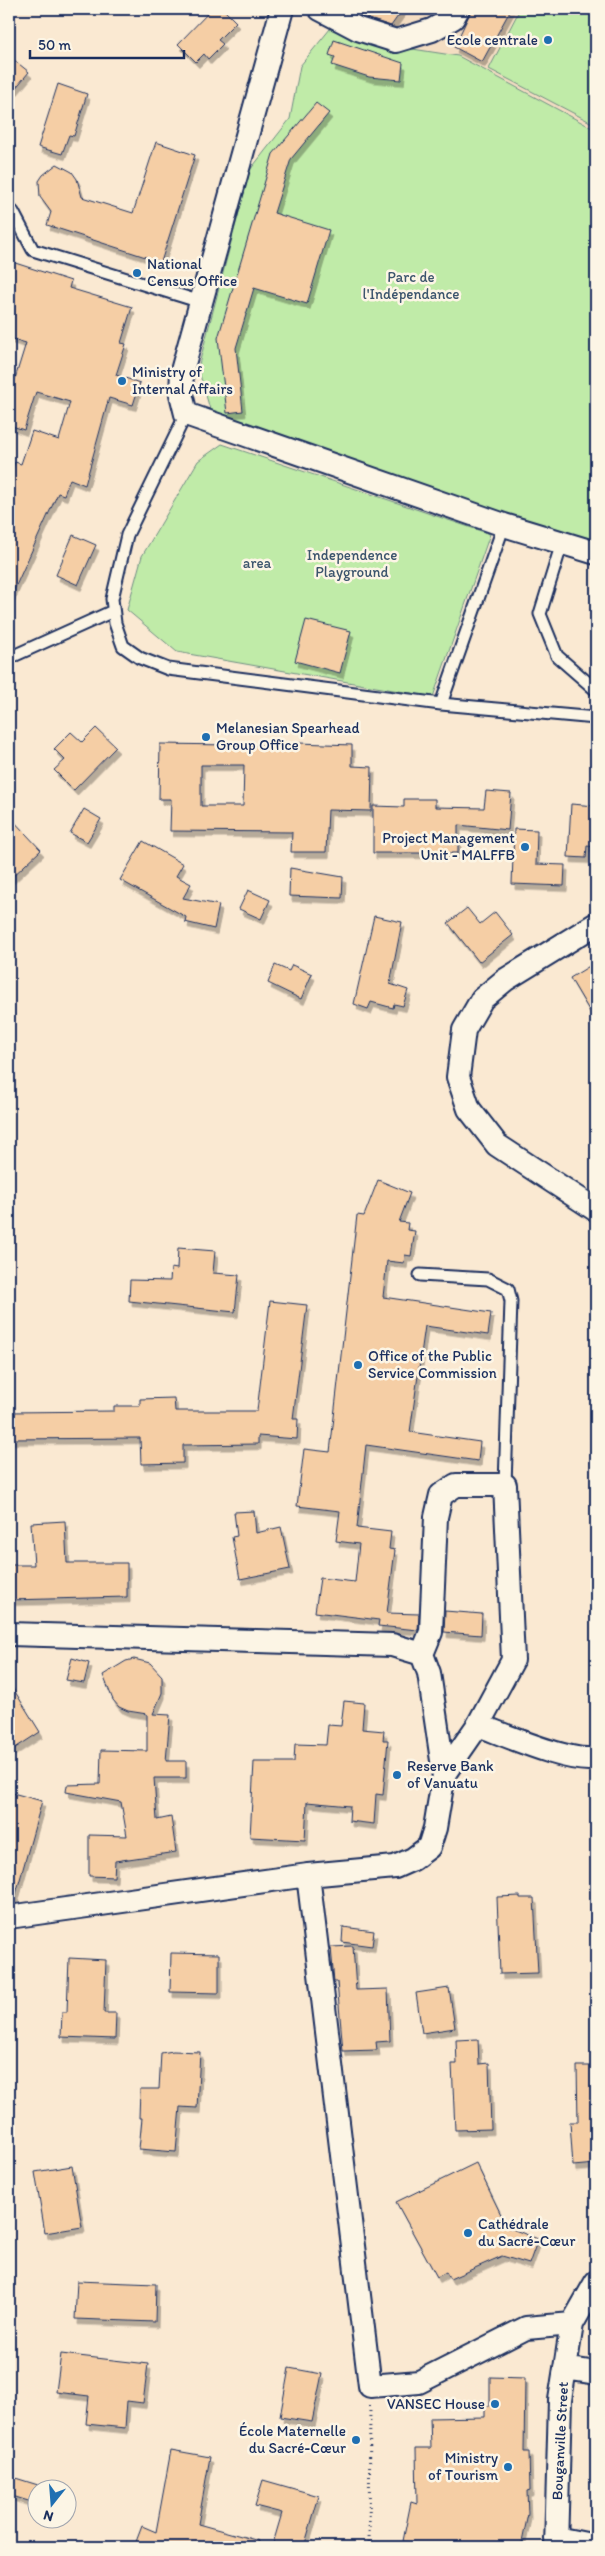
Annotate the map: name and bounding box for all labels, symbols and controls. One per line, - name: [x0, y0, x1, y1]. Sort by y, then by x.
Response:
- scale bar: [30, 28, 184, 60]
- place label: Ecole centrale: [447, 31, 538, 49]
- marker: Ecole centrale: [542, 34, 554, 46]
- text: 50 m: [38, 36, 71, 54]
- place label: National Census Office: [147, 255, 237, 290]
- marker: National Census Office: [131, 267, 143, 279]
- park label: Parc de l'Indépendance: [362, 268, 460, 303]
- place label: Ministry of Internal Affairs: [132, 363, 233, 398]
- marker: Ministry of Internal Affairs: [116, 375, 128, 387]
- park label: Independence Playground: [307, 546, 397, 581]
- park label: area: [243, 554, 272, 572]
- place label: Melanesian Spearhead Group Office: [216, 719, 359, 754]
- marker: Melanesian Spearhead Group Office: [200, 731, 212, 743]
- place label: Project Management Unit - MALFFB: [382, 829, 515, 864]
- marker: Project Management Unit - MALFFB: [519, 841, 531, 853]
- place label: Office of the Public Service Commission: [368, 1347, 497, 1382]
- marker: Office of the Public Service Commission: [352, 1359, 364, 1371]
- place label: Reserve Bank of Vanuatu: [407, 1757, 494, 1792]
- marker: Reserve Bank of Vanuatu: [391, 1769, 403, 1781]
- place label: Cathédrale du Sacré-Cœur: [478, 2215, 575, 2250]
- marker: Cathédrale du Sacré-Cœur: [462, 2227, 474, 2239]
- street label: Bouganville Street: [548, 2381, 572, 2501]
- place label: VANSEC House: [387, 2395, 485, 2413]
- marker: VANSEC House: [489, 2398, 501, 2410]
- place label: École Maternelle du Sacré-Cœur: [239, 2422, 346, 2457]
- marker: École Maternelle du Sacré-Cœur: [350, 2434, 362, 2446]
- place label: Ministry of Tourism: [428, 2449, 498, 2484]
- marker: Ministry of Tourism: [502, 2461, 514, 2473]
- north arrow: [28, 2478, 78, 2528]
- text: N: [41, 2506, 55, 2525]

